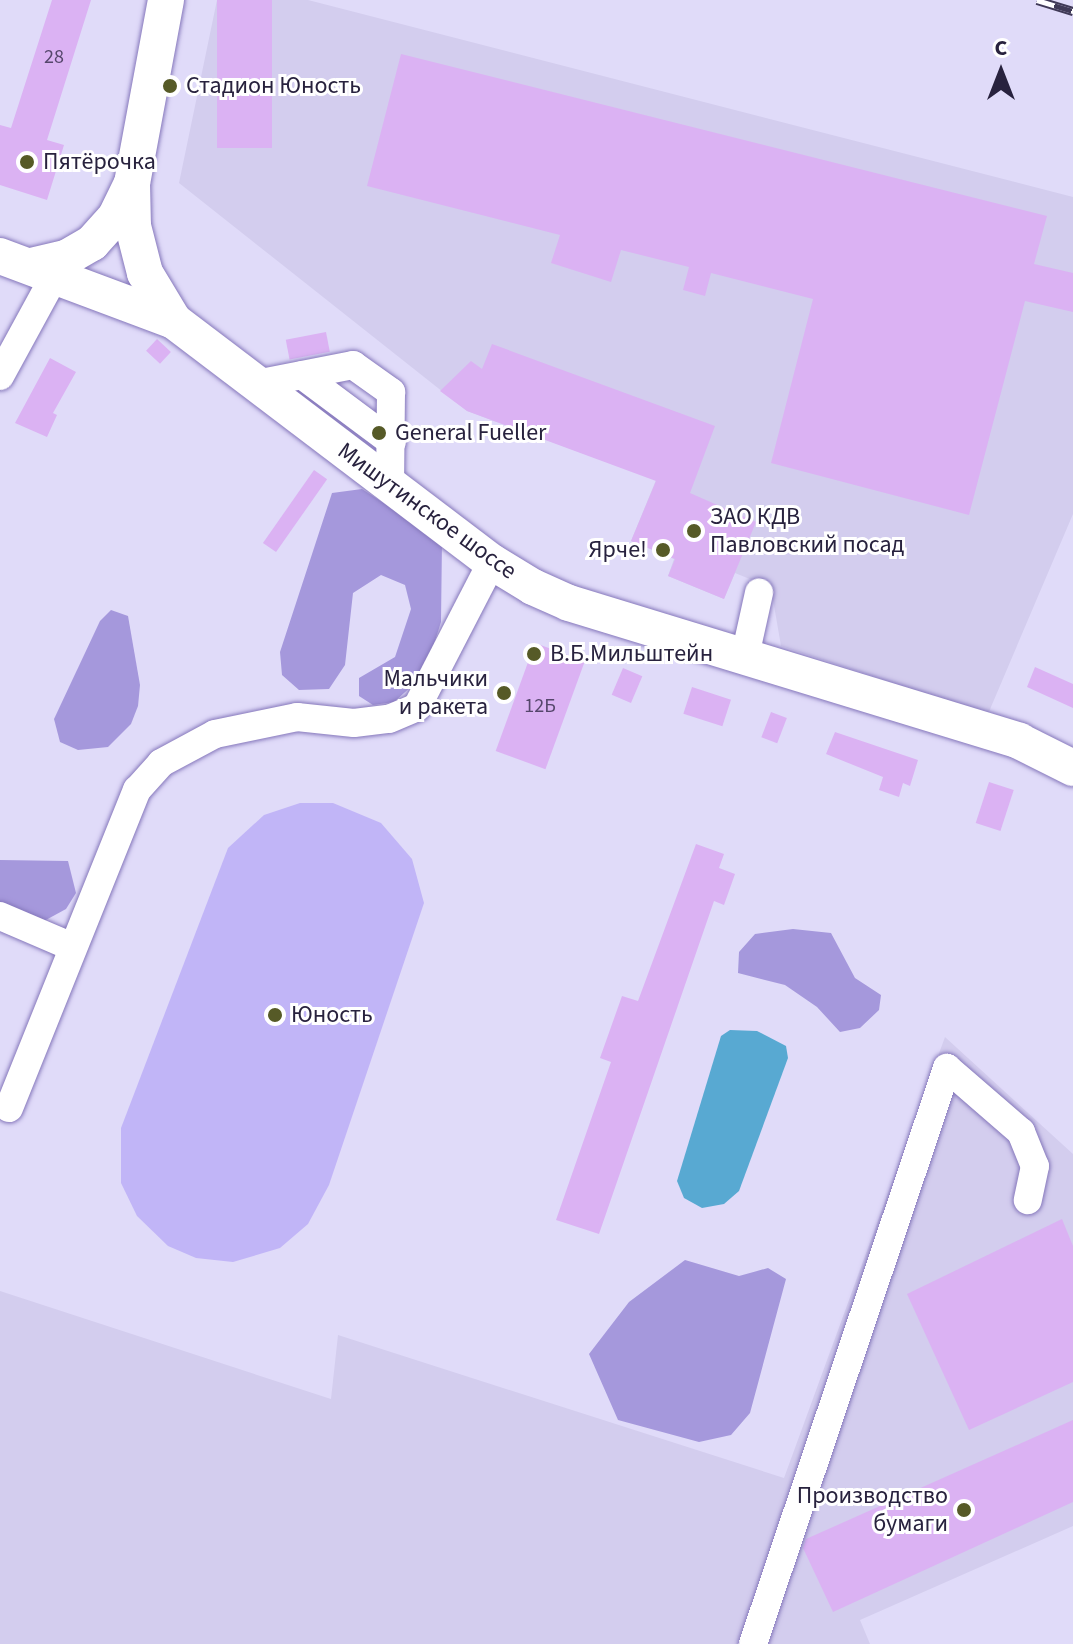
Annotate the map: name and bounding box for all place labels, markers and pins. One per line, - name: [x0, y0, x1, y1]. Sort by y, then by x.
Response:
- place label: Стадион Юность: [186, 72, 361, 100]
- marker: Стадион Юность: [161, 77, 179, 95]
- place label: Пятёрочка: [43, 148, 156, 176]
- marker: Пятёрочка: [18, 153, 36, 171]
- place label: General Fueller: [395, 419, 546, 447]
- marker: General Fueller: [370, 424, 388, 442]
- place label: ЗАО КДВ Павловский посад: [710, 503, 904, 559]
- marker: ЗАО КДВ Павловский посад: [685, 522, 703, 540]
- place label: Ярче!: [589, 536, 647, 564]
- marker: Ярче!: [654, 541, 672, 559]
- place label: В.Б.Мильштейн: [550, 640, 713, 668]
- marker: В.Б.Мильштейн: [525, 645, 543, 663]
- place label: Мальчики и ракета: [383, 665, 488, 721]
- marker: Мальчики и ракета: [495, 684, 513, 702]
- place label: Юность: [291, 1001, 373, 1029]
- marker: Юность: [266, 1006, 284, 1024]
- place label: Производство бумаги: [797, 1482, 948, 1538]
- marker: Производство бумаги: [955, 1501, 973, 1519]

